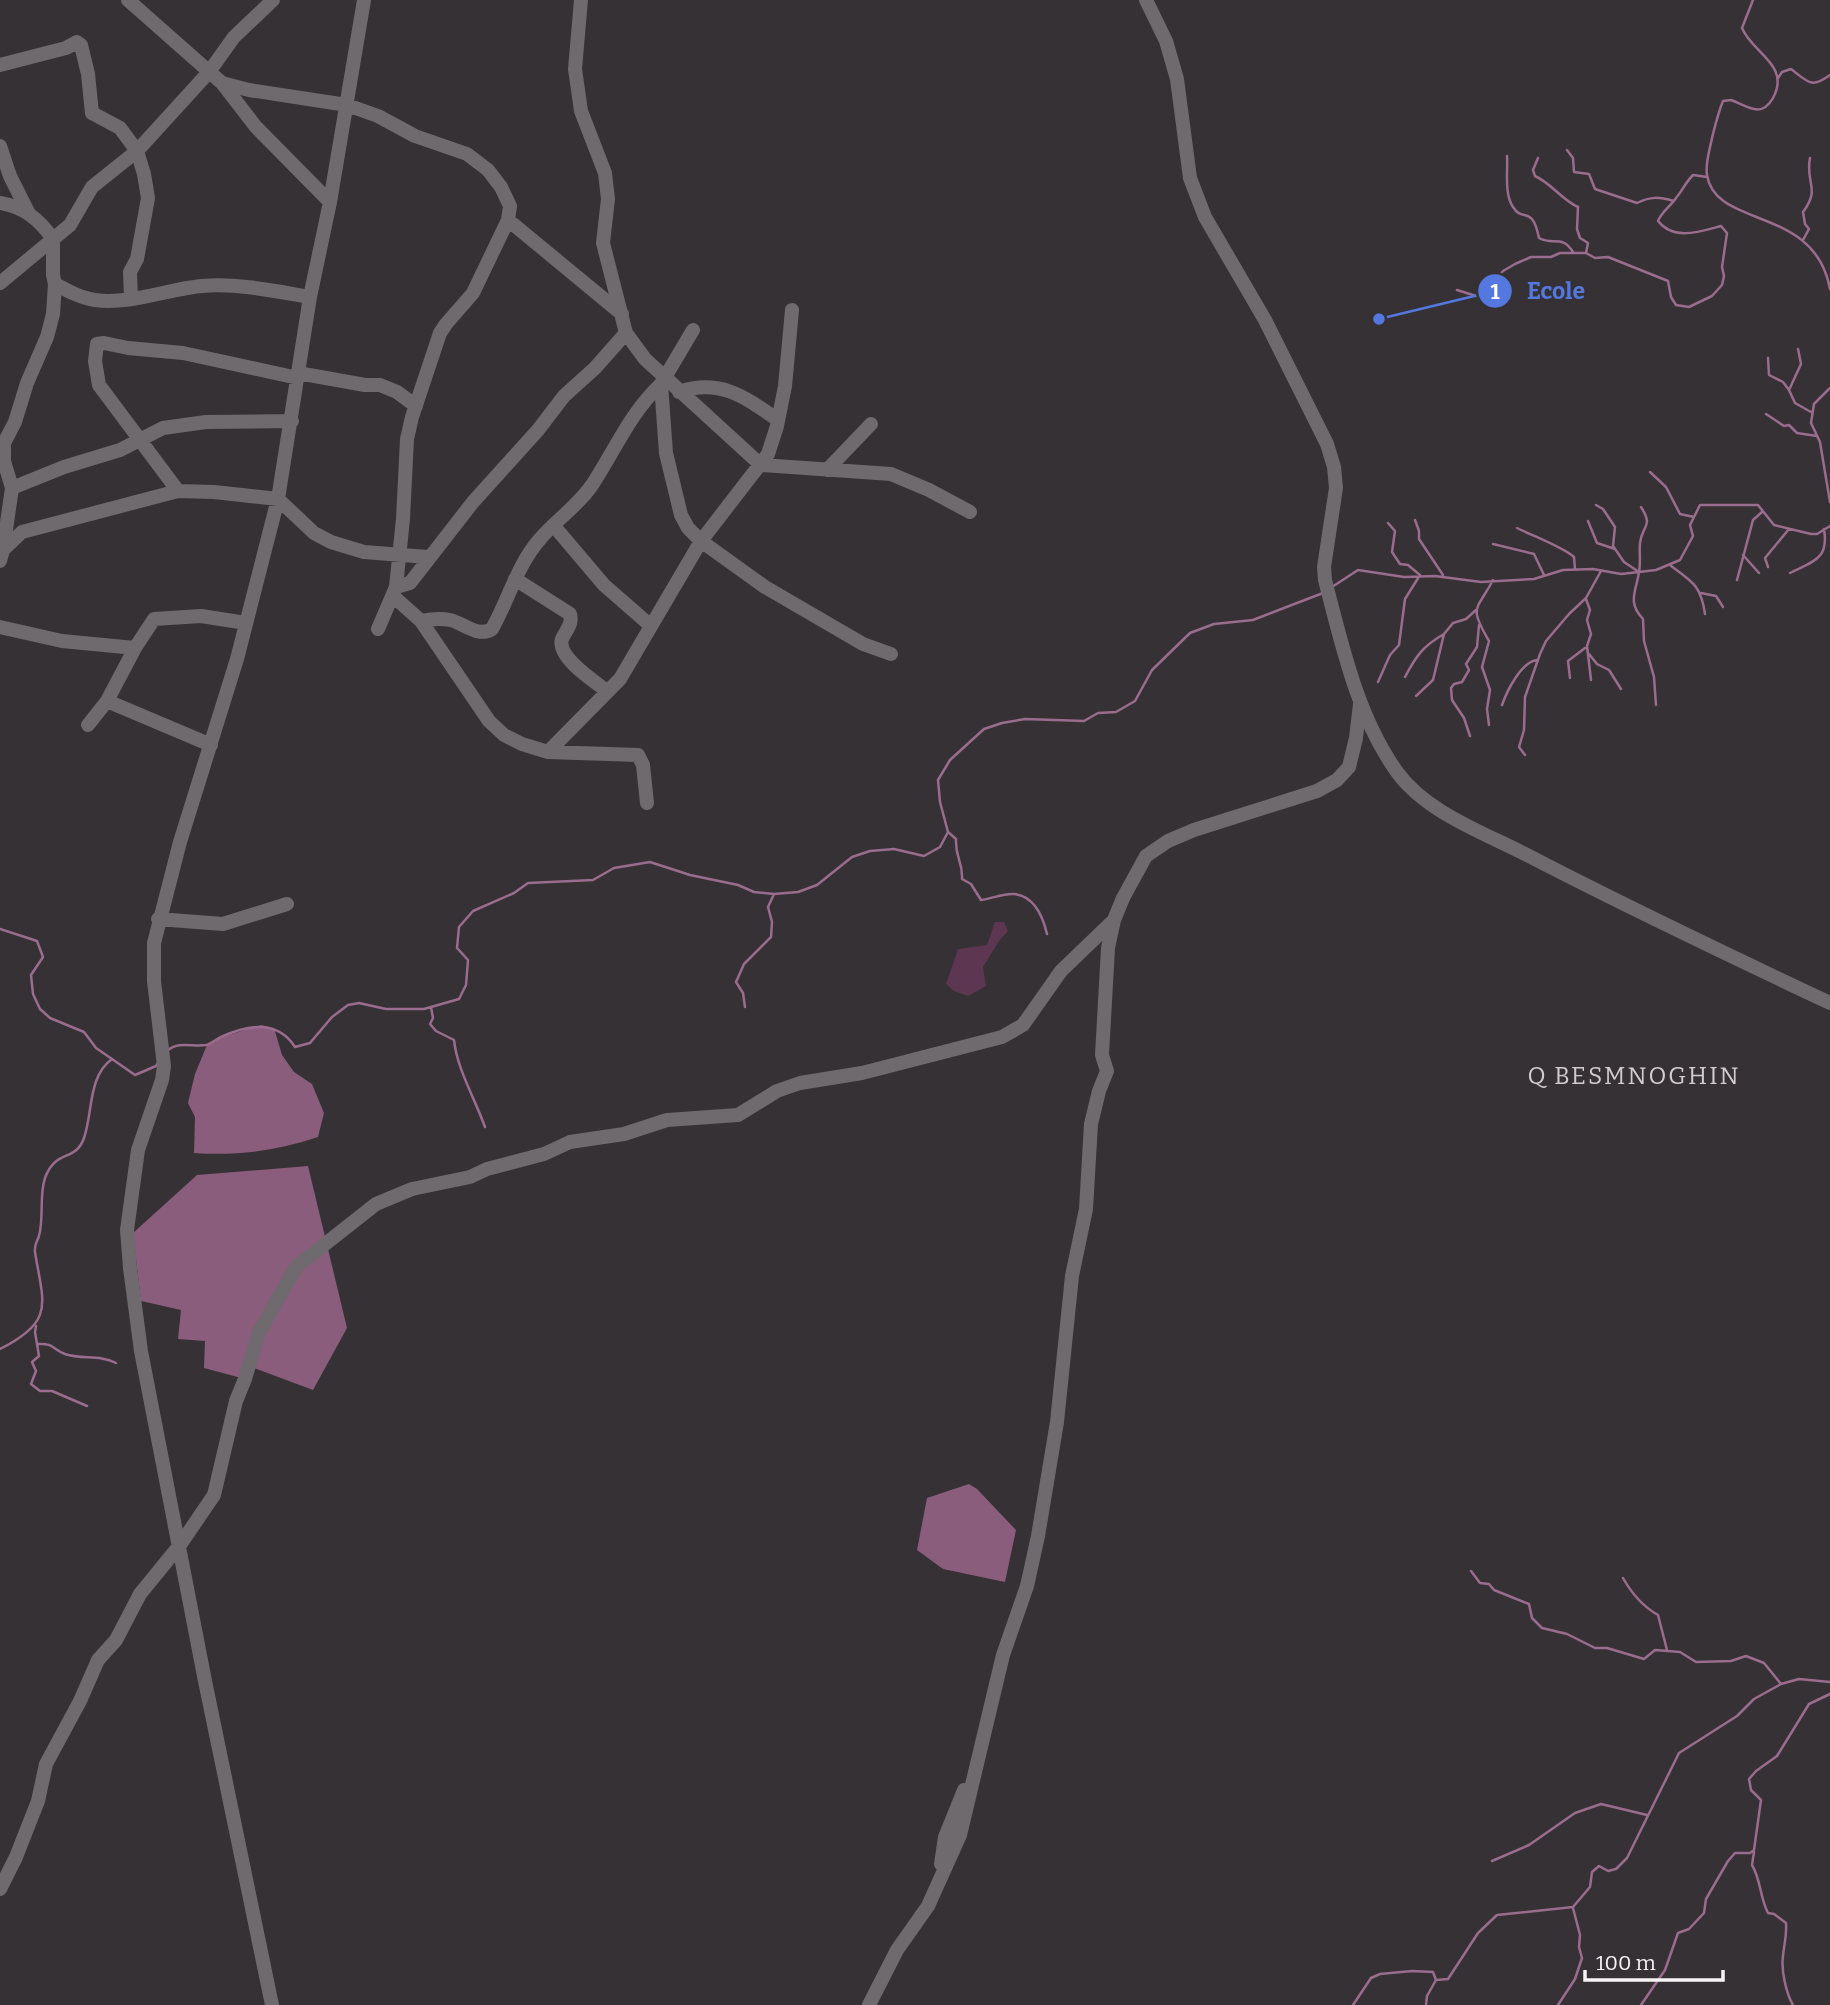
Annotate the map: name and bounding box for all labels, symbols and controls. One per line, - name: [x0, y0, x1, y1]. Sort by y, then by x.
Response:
- callout: Ecole: [1478, 269, 1599, 313]
- text: Ecole: [1527, 277, 1585, 305]
- text: 1: [1490, 279, 1500, 305]
- district label: Q BESMNOGHIN: [1527, 1062, 1741, 1090]
- scale bar: [1585, 1938, 1723, 1982]
- text: 100 m: [1596, 1950, 1656, 1976]

